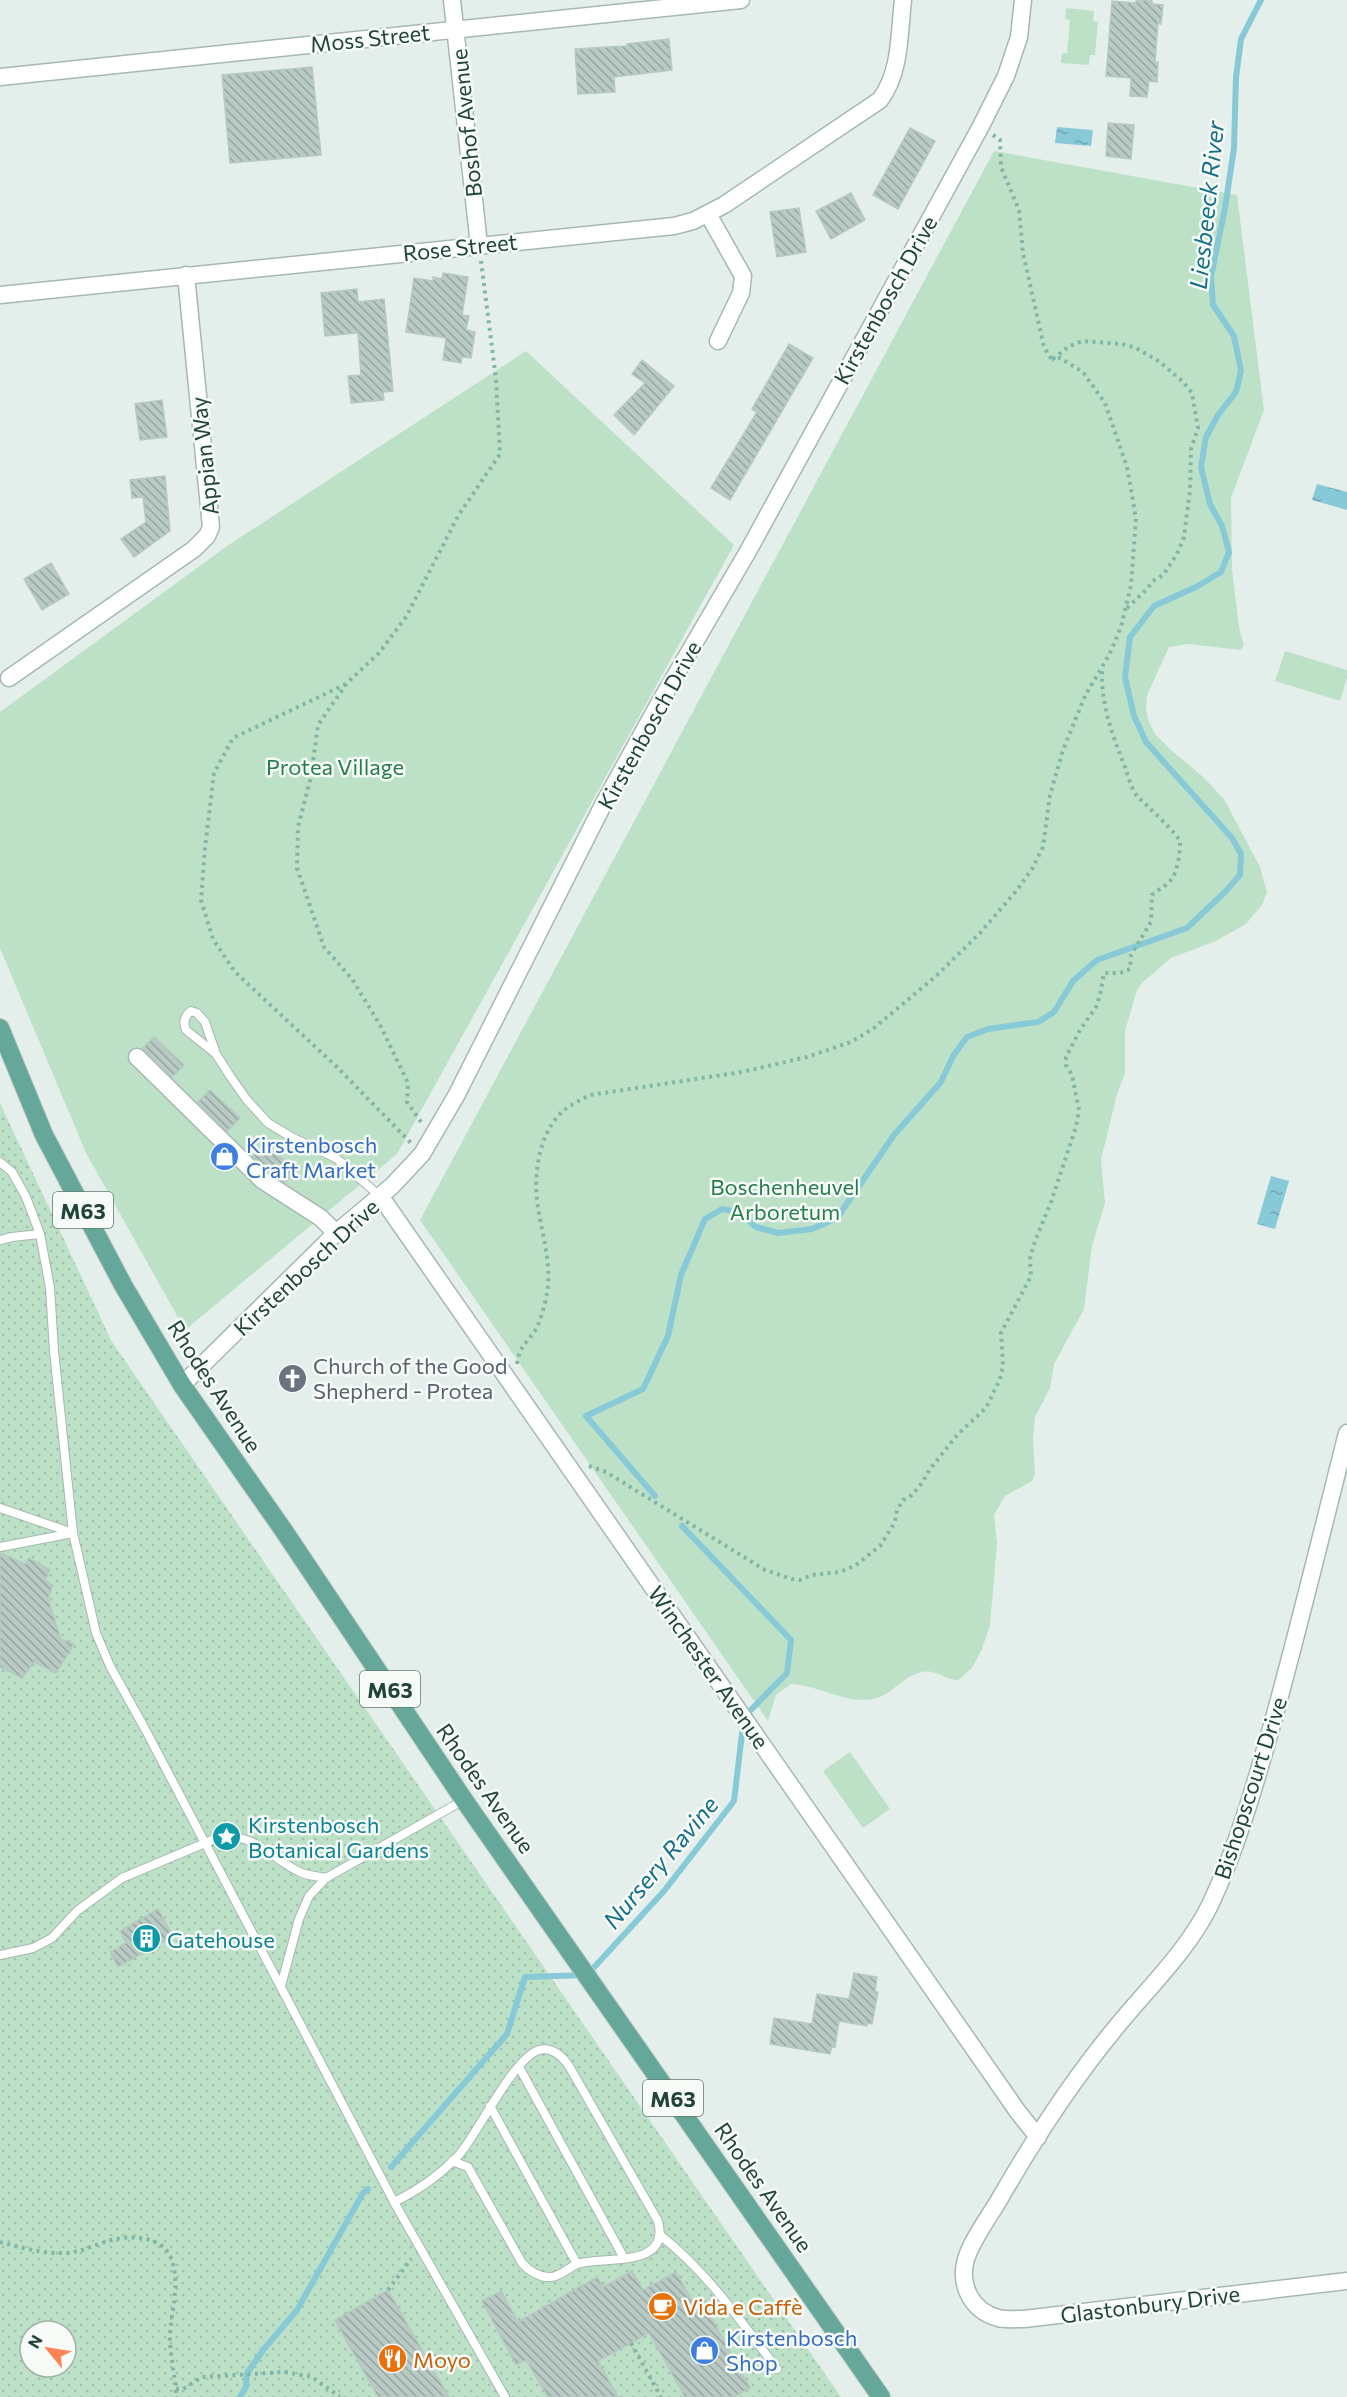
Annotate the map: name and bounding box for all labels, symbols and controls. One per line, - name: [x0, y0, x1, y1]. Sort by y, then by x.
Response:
- street label: Moss Street: [309, 18, 431, 58]
- street label: Boshof Avenue: [445, 48, 487, 198]
- water label: Liesbeeck River: [1183, 118, 1229, 291]
- street label: Kirstenbosch Drive: [827, 211, 943, 389]
- street label: Rose Street: [401, 228, 519, 266]
- street label: Appian Way: [184, 395, 224, 517]
- street label: Kirstenbosch Drive: [591, 636, 707, 814]
- park label: Protea Village: [266, 753, 404, 780]
- place label: Kirstenbosch Craft Market: [246, 1131, 377, 1183]
- shop icon: Kirstenbosch Craft Market: [209, 1141, 241, 1173]
- park label: Boschenheuvel Arboretum: [710, 1173, 860, 1225]
- road number: M63: [53, 1192, 113, 1228]
- street label: Kirstenbosch Drive: [228, 1193, 384, 1341]
- street label: Rhodes Avenue: [162, 1315, 268, 1457]
- place label: Church of the Good Shepherd - Protea: [313, 1352, 508, 1404]
- church icon: Church of the Good Shepherd - Protea: [276, 1362, 308, 1394]
- street label: Winchester Avenue: [643, 1580, 775, 1754]
- road number: M63: [360, 1671, 420, 1707]
- street label: Bishopscourt Drive: [1208, 1694, 1292, 1882]
- street label: Rhodes Avenue: [431, 1718, 541, 1858]
- water label: Nursery Ravine: [596, 1790, 724, 1934]
- place label: Kirstenbosch Botanical Gardens: [248, 1811, 429, 1863]
- place icon: Kirstenbosch Botanical Gardens: [211, 1821, 243, 1853]
- building icon: Gatehouse: [130, 1923, 162, 1955]
- place label: Gatehouse: [167, 1926, 275, 1953]
- road number: M63: [643, 2080, 703, 2116]
- street label: Rhodes Avenue: [709, 2117, 819, 2257]
- street label: Glastonbury Drive: [1059, 2280, 1241, 2328]
- cafe icon: Vida e Caffè: [646, 2290, 678, 2322]
- place label: Vida e Caffè: [683, 2293, 803, 2320]
- north arrow: [18, 2319, 78, 2379]
- place label: Kirstenbosch Shop: [726, 2324, 857, 2376]
- text: N: [23, 2331, 46, 2351]
- shop icon: Kirstenbosch Shop: [689, 2334, 721, 2366]
- restaurant icon: Moyo: [376, 2343, 408, 2375]
- place label: Moyo: [413, 2346, 471, 2373]

